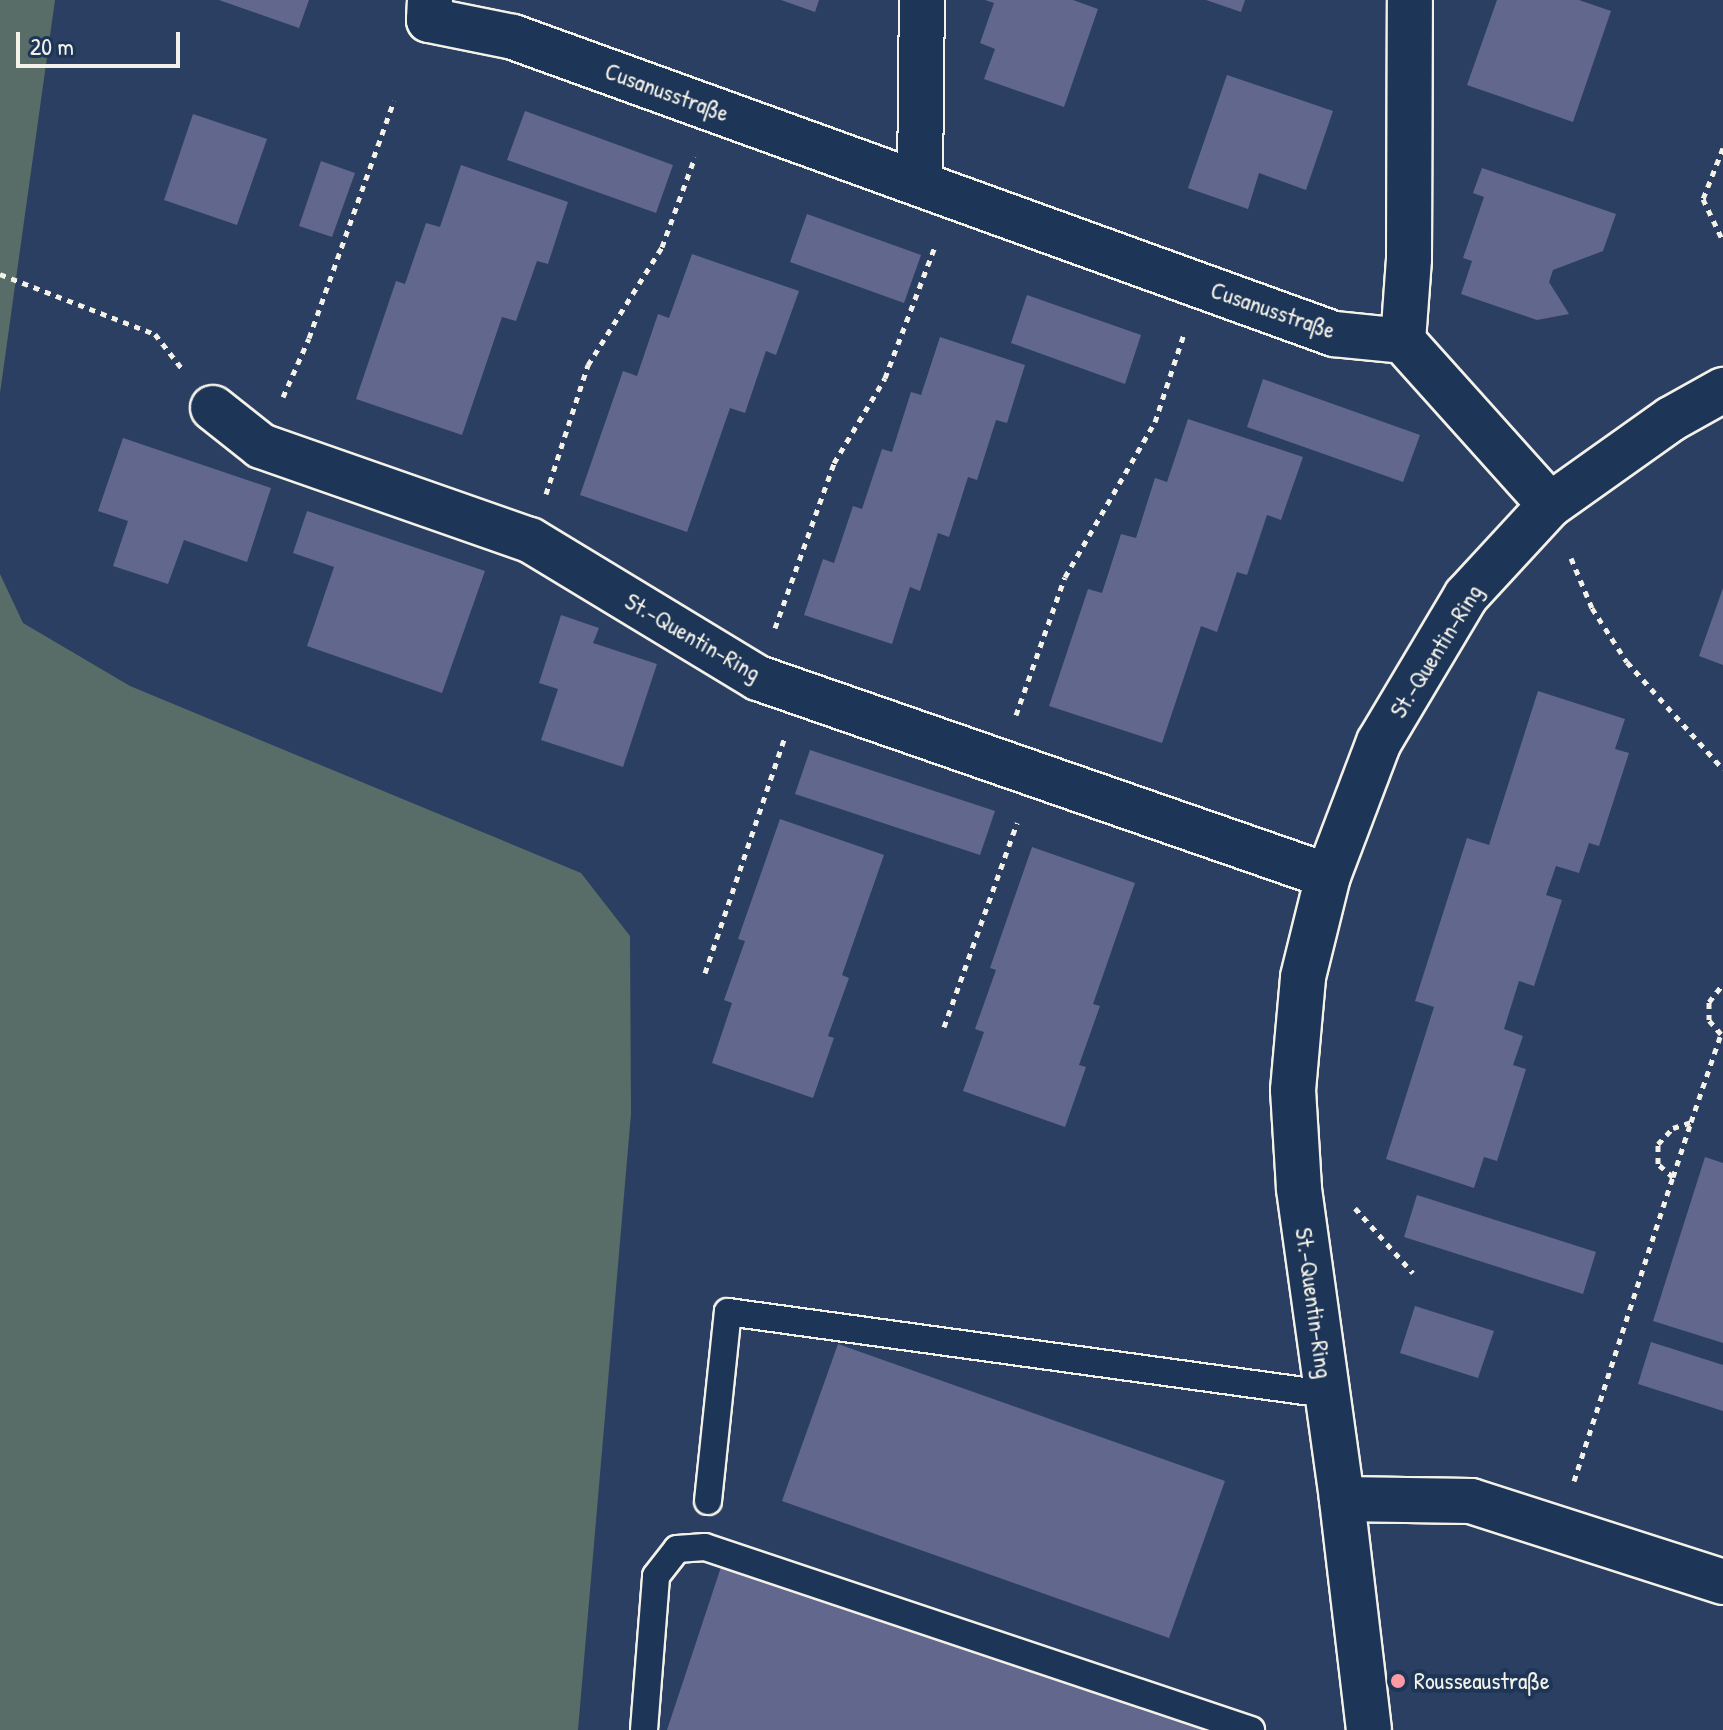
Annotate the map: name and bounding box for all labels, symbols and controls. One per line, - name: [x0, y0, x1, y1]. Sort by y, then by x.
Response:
- scale bar: [20, 16, 184, 66]
- text: 20 m: [30, 30, 74, 62]
- street label: Cusanusstraße: [601, 56, 733, 128]
- street label: Cusanusstraße: [1207, 275, 1339, 345]
- street label: St.-Quentin-Ring: [1384, 579, 1488, 723]
- street label: St.-Quentin-Ring: [620, 587, 766, 687]
- street label: St.-Quentin-Ring: [1289, 1226, 1339, 1380]
- place label: Rousseaustraße: [1414, 1667, 1550, 1695]
- marker: Rousseaustraße: [1389, 1672, 1407, 1690]

